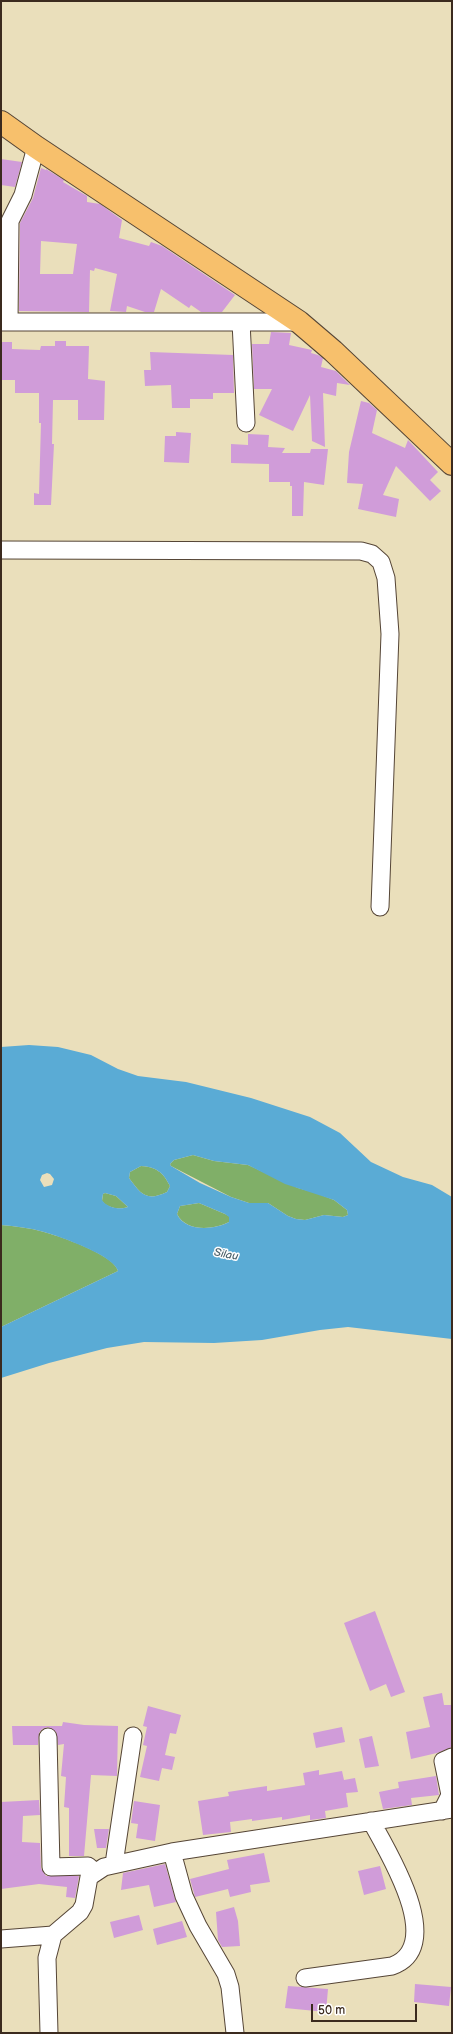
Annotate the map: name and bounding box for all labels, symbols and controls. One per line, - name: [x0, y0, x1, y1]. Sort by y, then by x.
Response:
- water label: Silau: [213, 1246, 239, 1264]
- scale bar: [313, 1996, 419, 2022]
- text: 50 m: [318, 2003, 345, 2018]

